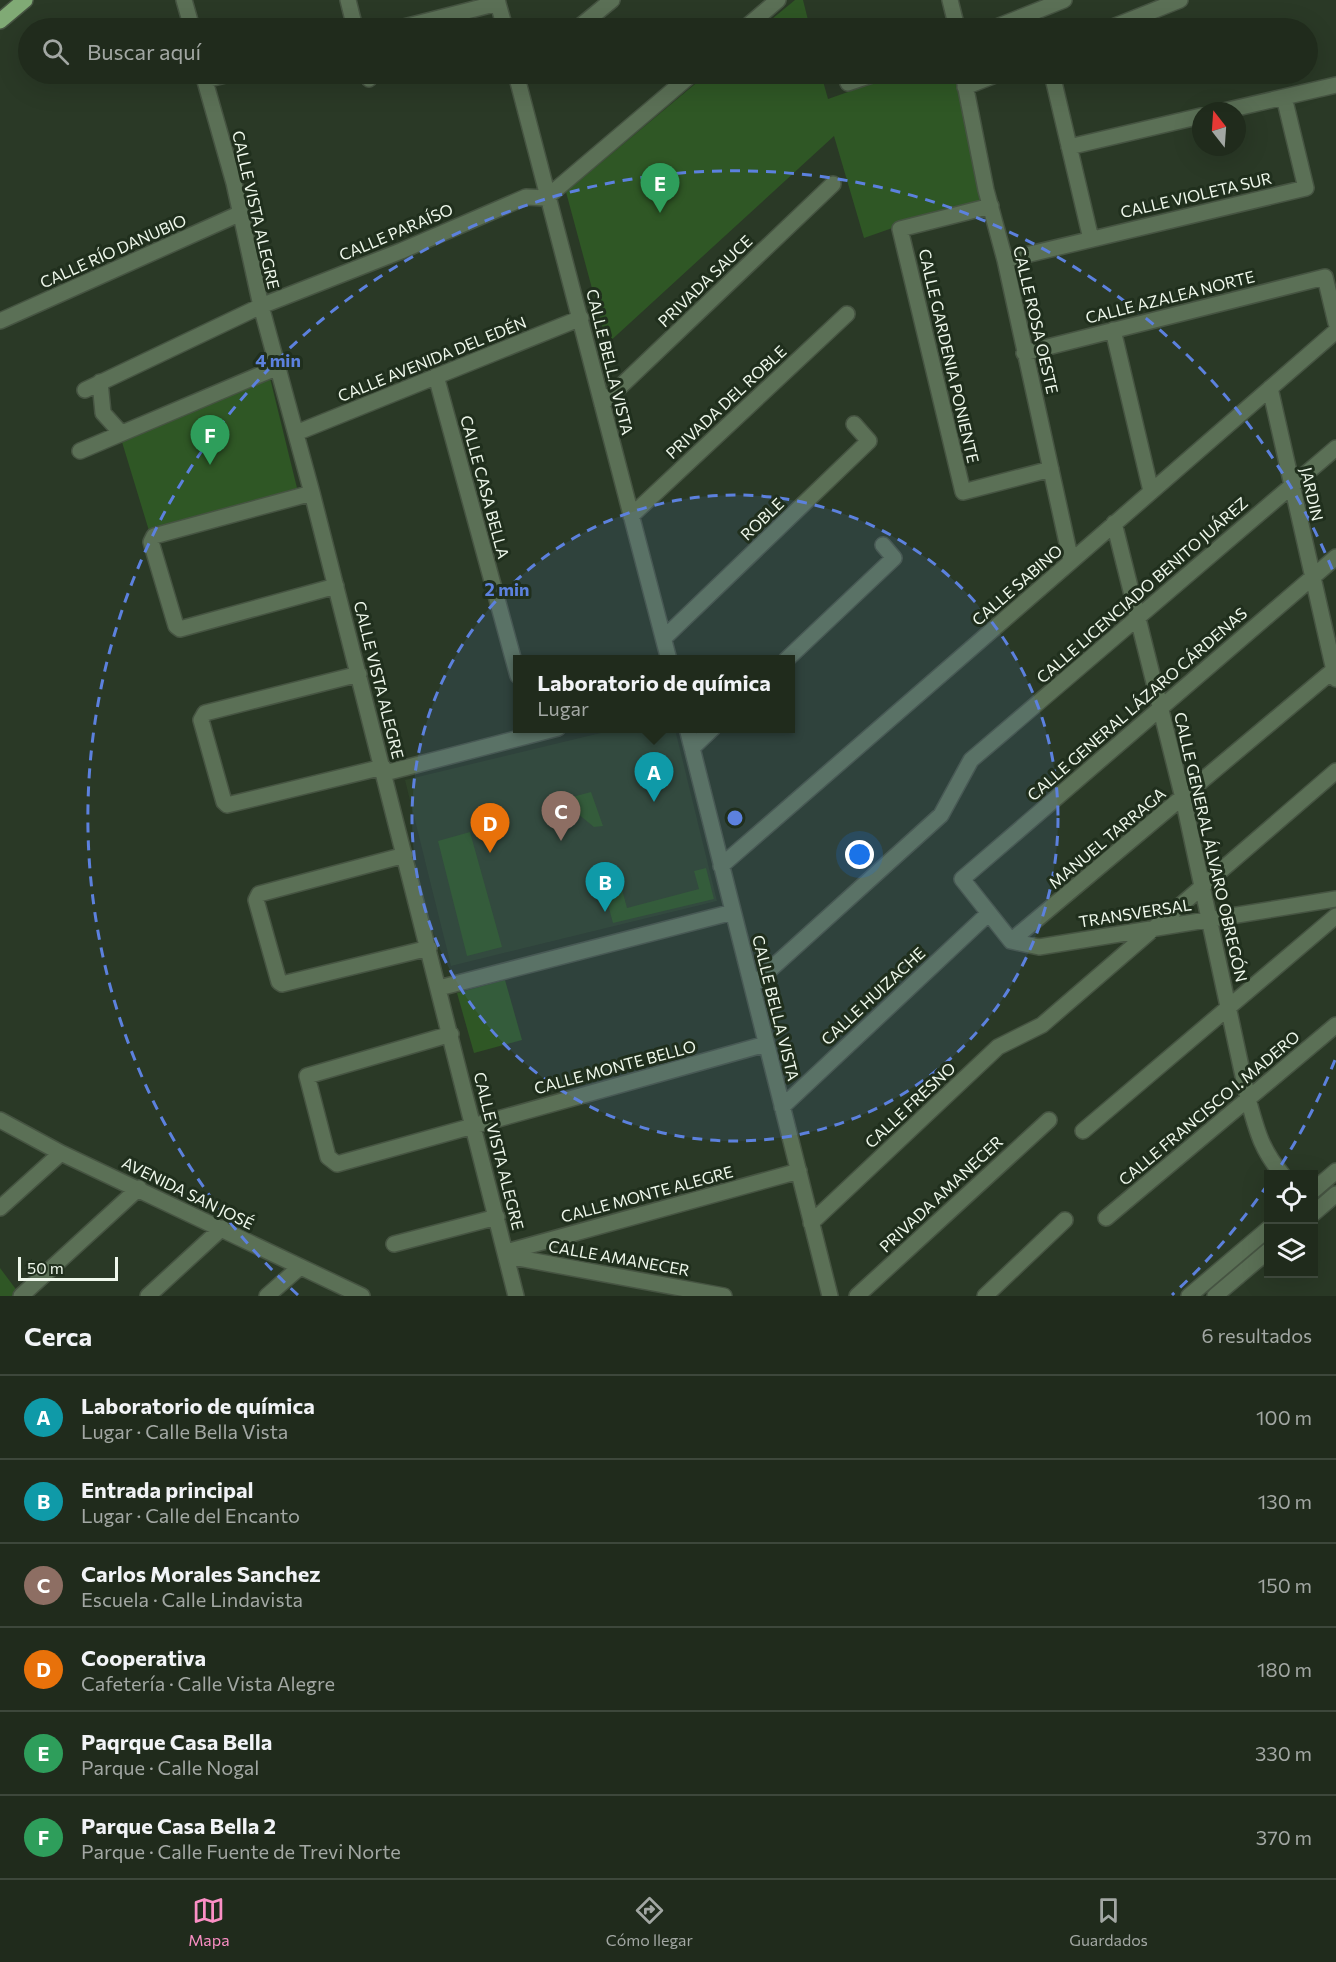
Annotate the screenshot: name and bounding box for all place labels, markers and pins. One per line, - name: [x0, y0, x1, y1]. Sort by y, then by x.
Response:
- pin: E: [640, 164, 680, 213]
- pin: F: [190, 416, 230, 465]
- pin: A: [634, 752, 674, 802]
- pin: C: [542, 792, 580, 841]
- pin: D: [470, 804, 510, 853]
- centre of rings: [725, 808, 745, 828]
- pin: B: [586, 862, 624, 912]

